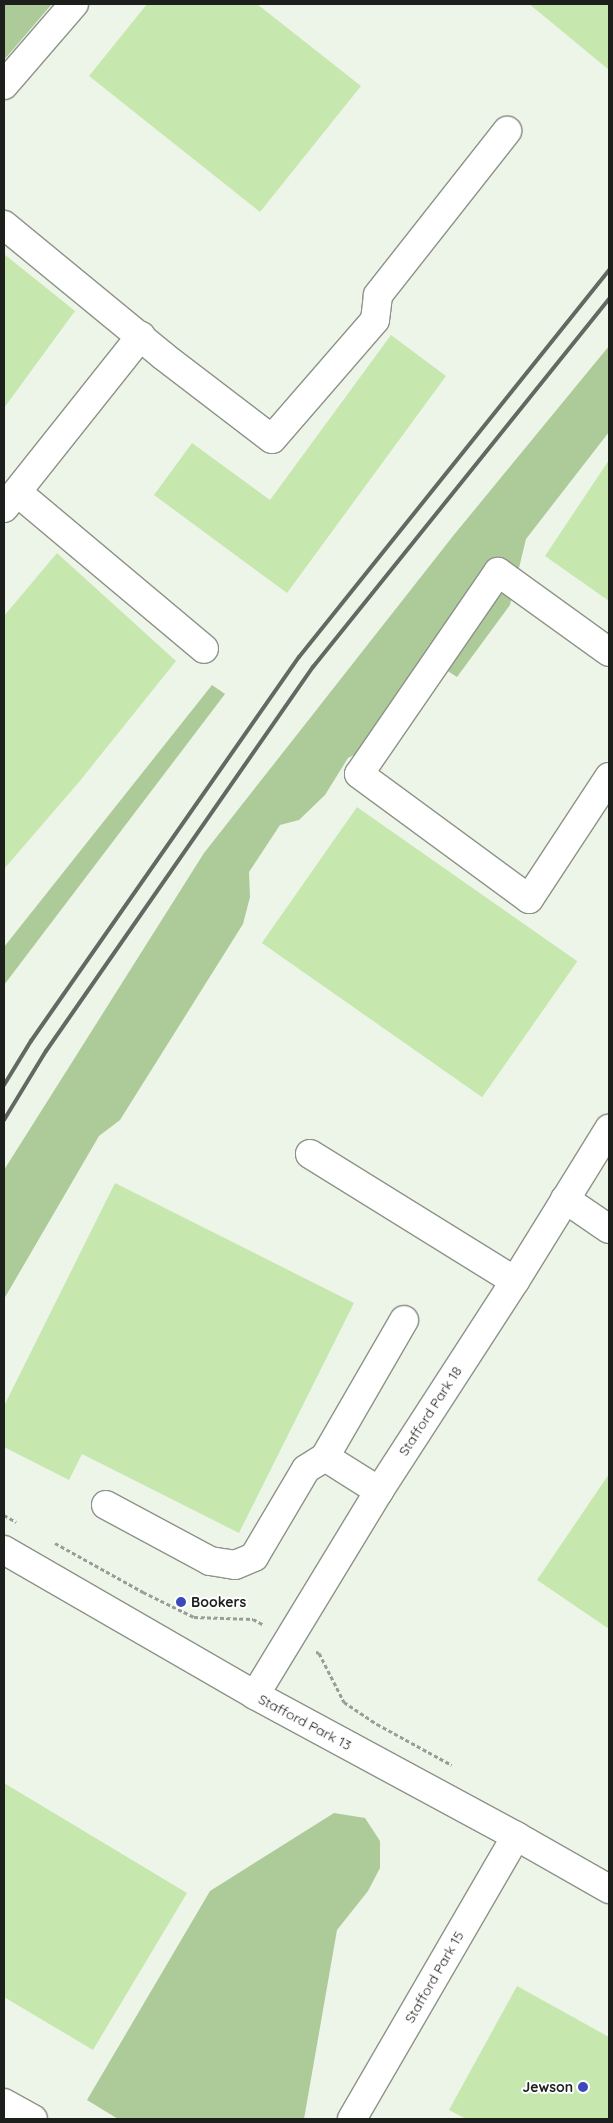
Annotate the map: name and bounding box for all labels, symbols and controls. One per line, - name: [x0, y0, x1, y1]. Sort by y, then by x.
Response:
- street label: Stafford Park 18: [395, 1363, 465, 1459]
- place label: Bookers: [191, 1594, 246, 1610]
- marker: Bookers: [175, 1596, 187, 1608]
- street label: Stafford Park 13: [256, 1690, 354, 1754]
- street label: Stafford Park 15: [401, 1928, 467, 2026]
- place label: Jewson: [523, 2079, 573, 2095]
- marker: Jewson: [577, 2081, 589, 2093]

